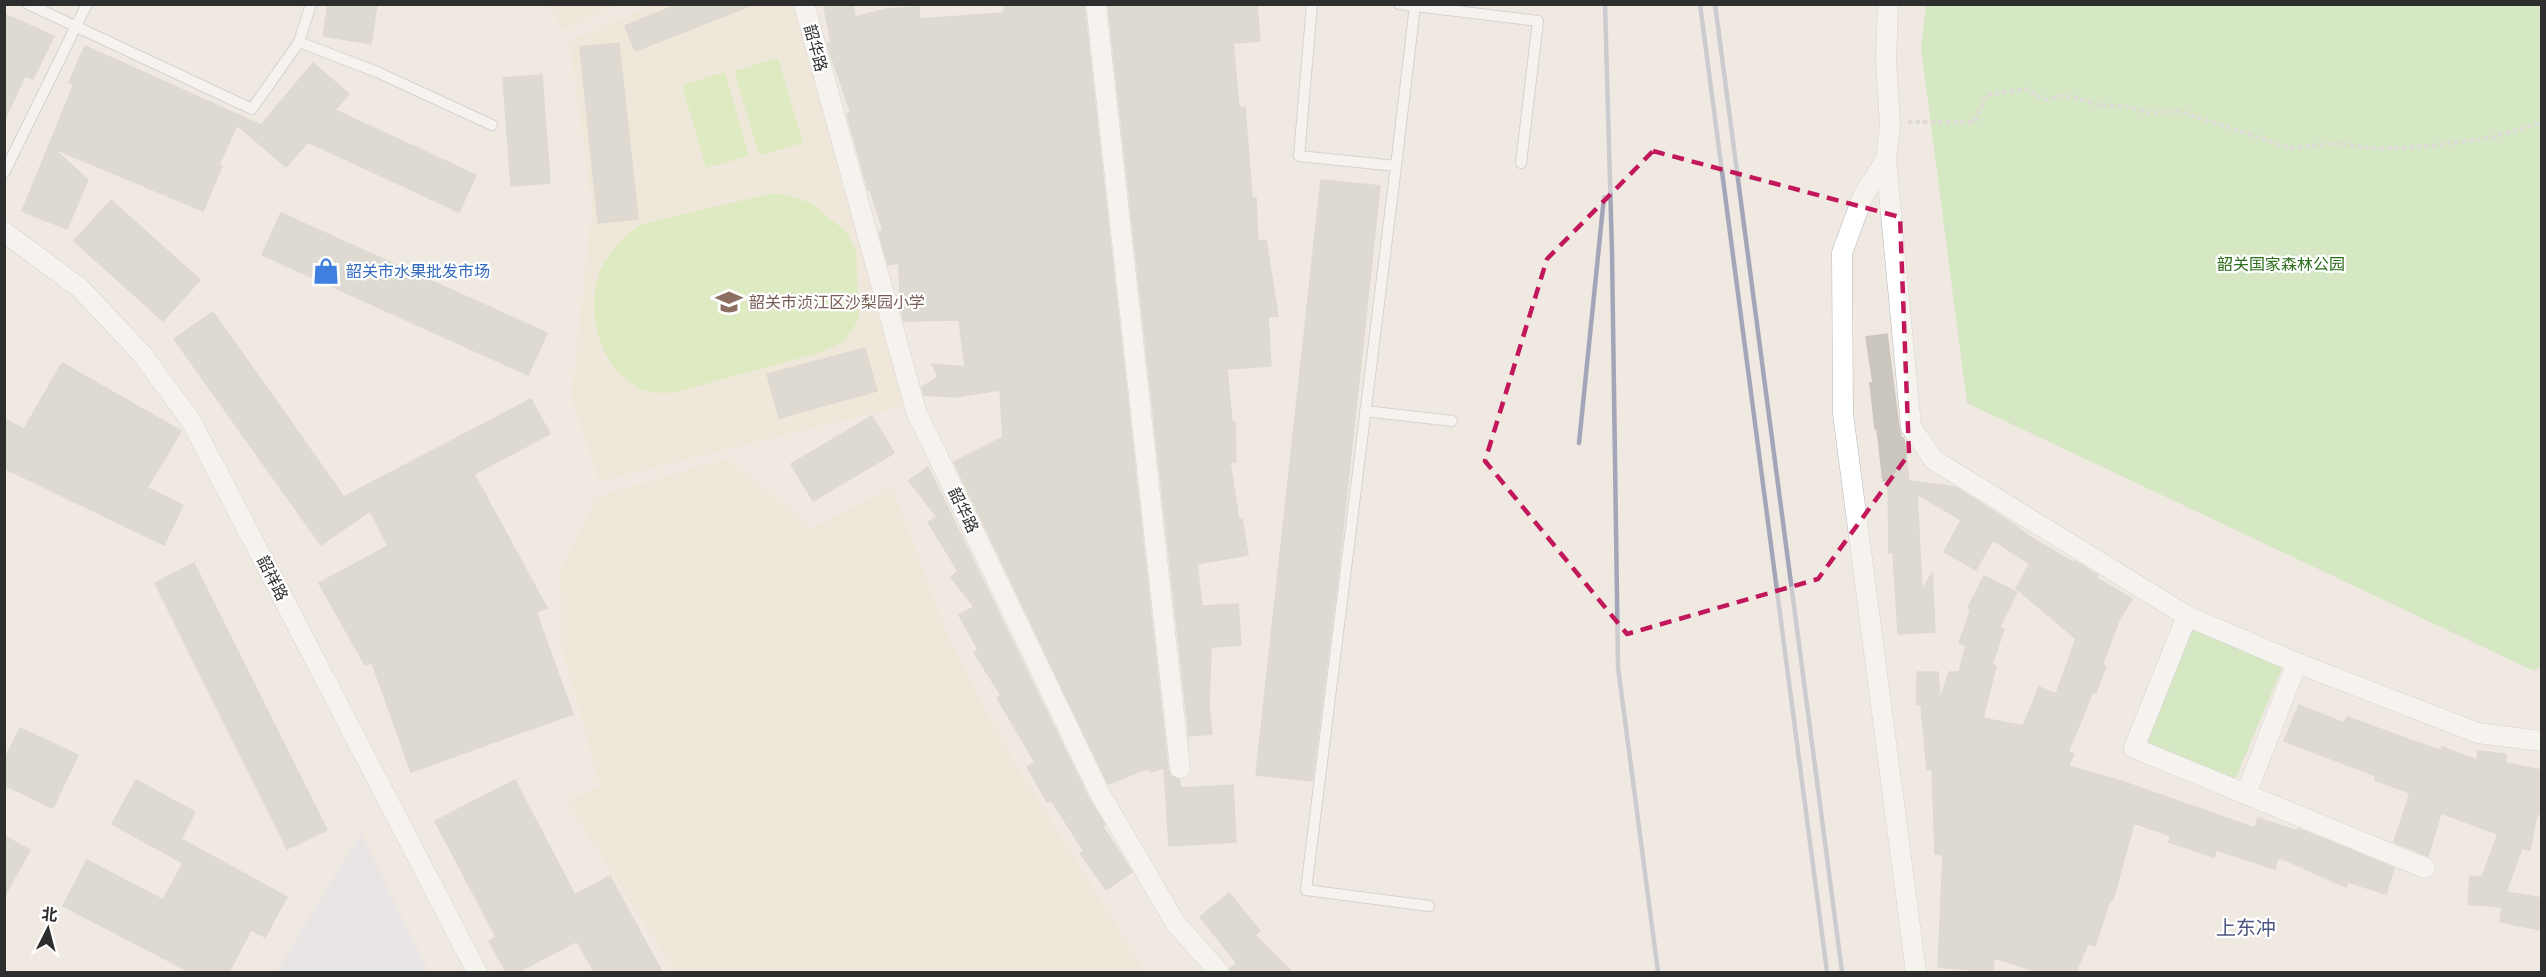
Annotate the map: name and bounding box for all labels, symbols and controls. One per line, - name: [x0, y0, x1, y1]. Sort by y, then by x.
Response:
- street label: 韶华路: [799, 22, 833, 74]
- park label: 韶关国家森林公园: [2217, 253, 2345, 275]
- shop icon: 韶关市水果批发市场: [311, 256, 341, 286]
- place label: 韶关市水果批发市场: [346, 260, 490, 282]
- school or university icon: 韶关市浈江区沙梨园小学: [714, 287, 744, 317]
- place label: 韶关市浈江区沙梨园小学: [749, 291, 925, 313]
- street label: 韶华路: [944, 484, 984, 536]
- street label: 韶祥路: [252, 552, 294, 604]
- north arrow: [18, 899, 78, 959]
- text: 北: [40, 902, 59, 926]
- district label: 上东冲: [2216, 914, 2276, 941]

